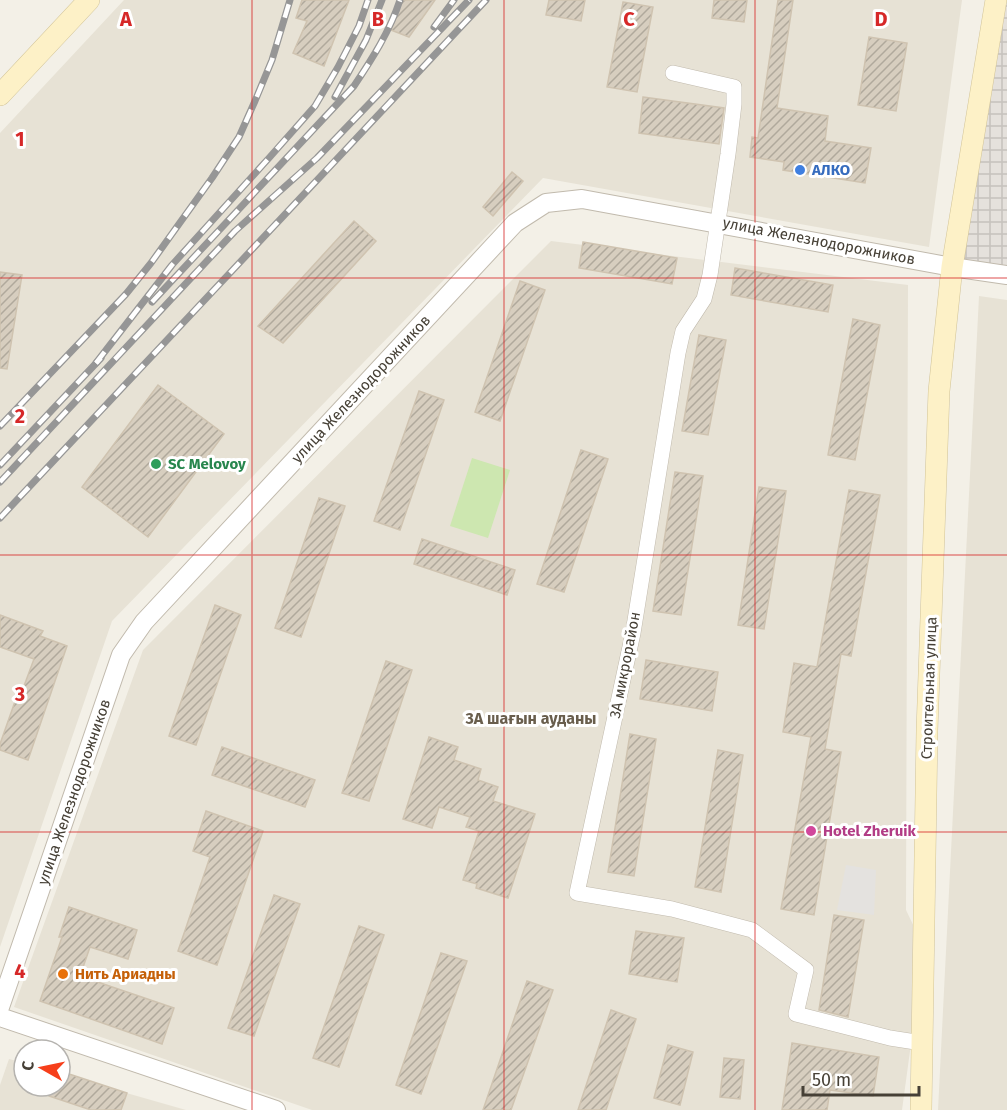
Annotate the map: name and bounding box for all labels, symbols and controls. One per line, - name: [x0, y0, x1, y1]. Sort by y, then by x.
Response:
- text: A: [119, 7, 133, 31]
- text: B: [372, 7, 384, 31]
- text: C: [623, 7, 635, 31]
- text: D: [874, 7, 888, 31]
- text: 1: [15, 127, 25, 151]
- place label: АЛКО: [811, 161, 850, 179]
- marker: АЛКО: [793, 163, 807, 177]
- street label: улица Железнодорожников: [721, 214, 917, 268]
- street label: улица Железнодорожников: [288, 311, 434, 467]
- text: 2: [15, 404, 25, 428]
- place label: SC Melovoy: [168, 455, 246, 473]
- marker: SC Melovoy: [149, 457, 163, 471]
- street label: 3А микрорайон: [606, 610, 644, 720]
- street label: Строительная улица: [918, 616, 940, 760]
- text: 3: [14, 682, 25, 706]
- street label: улица Железнодорожников: [34, 697, 114, 887]
- district label: 3А шағын ауданы: [464, 709, 597, 728]
- place label: Hotel Zheruik: [823, 822, 916, 840]
- marker: Hotel Zheruik: [804, 824, 818, 838]
- text: 4: [14, 959, 26, 983]
- place label: Нить Ариадны: [75, 965, 176, 983]
- marker: Нить Ариадны: [56, 967, 70, 981]
- north arrow: [12, 1038, 72, 1098]
- text: С: [18, 1059, 38, 1072]
- scale bar: [803, 1059, 918, 1097]
- text: 50 m: [812, 1069, 851, 1091]

